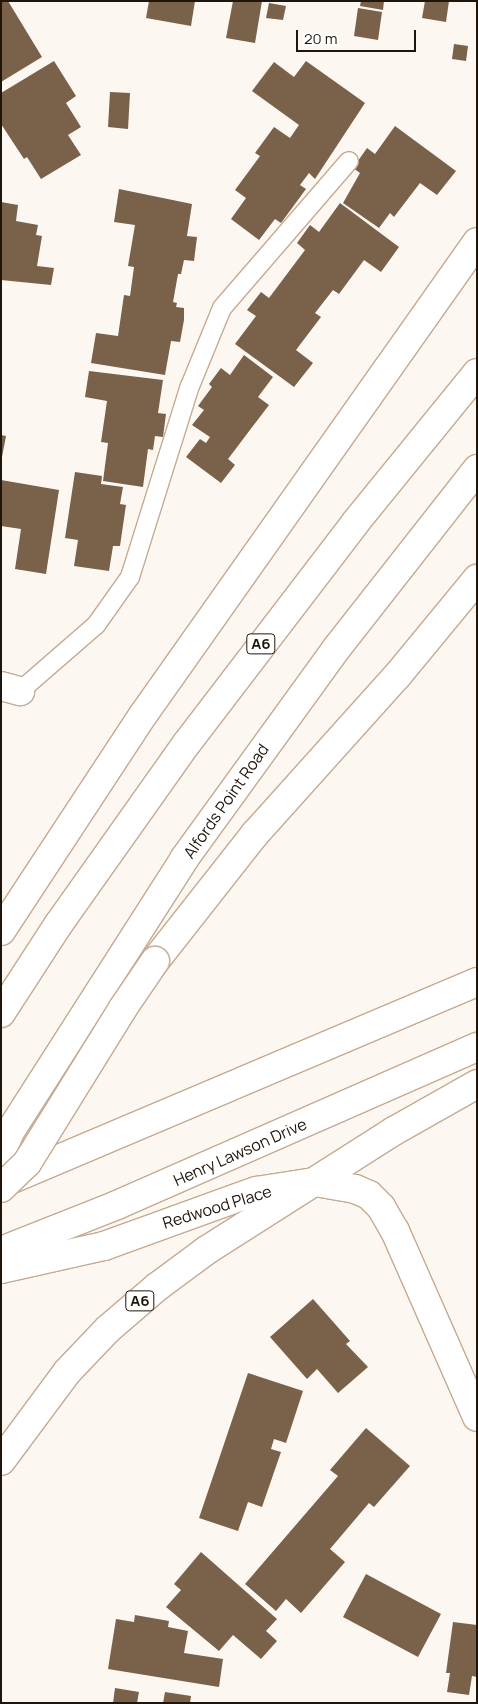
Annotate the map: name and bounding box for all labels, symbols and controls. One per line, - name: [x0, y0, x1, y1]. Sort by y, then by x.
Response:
- scale bar: [298, 20, 418, 52]
- text: 20 m: [304, 28, 337, 49]
- road number: A6: [246, 632, 276, 656]
- street label: Alfords Point Road: [179, 740, 273, 862]
- street label: Henry Lawson Drive: [171, 1114, 309, 1190]
- street label: Redwood Place: [160, 1181, 274, 1233]
- road number: A6: [125, 1288, 155, 1314]

